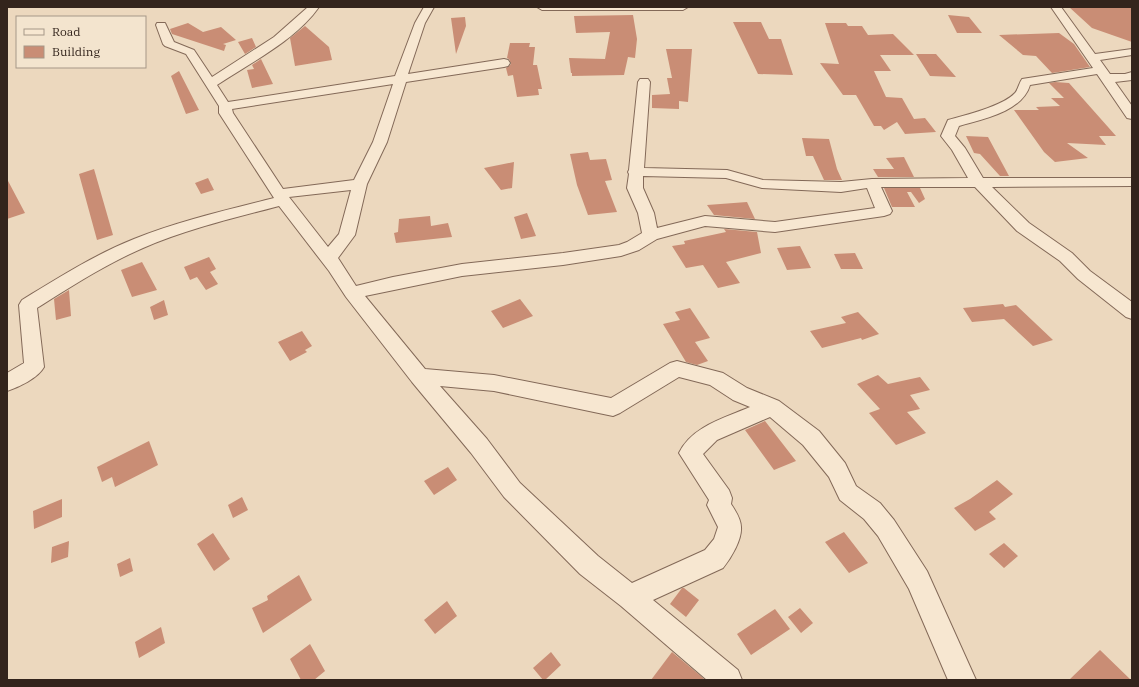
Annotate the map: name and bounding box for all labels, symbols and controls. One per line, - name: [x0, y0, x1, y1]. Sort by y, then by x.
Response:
- legend: [16, 16, 146, 68]
- text: Road: [52, 24, 81, 39]
- text: Building: [52, 44, 100, 59]

